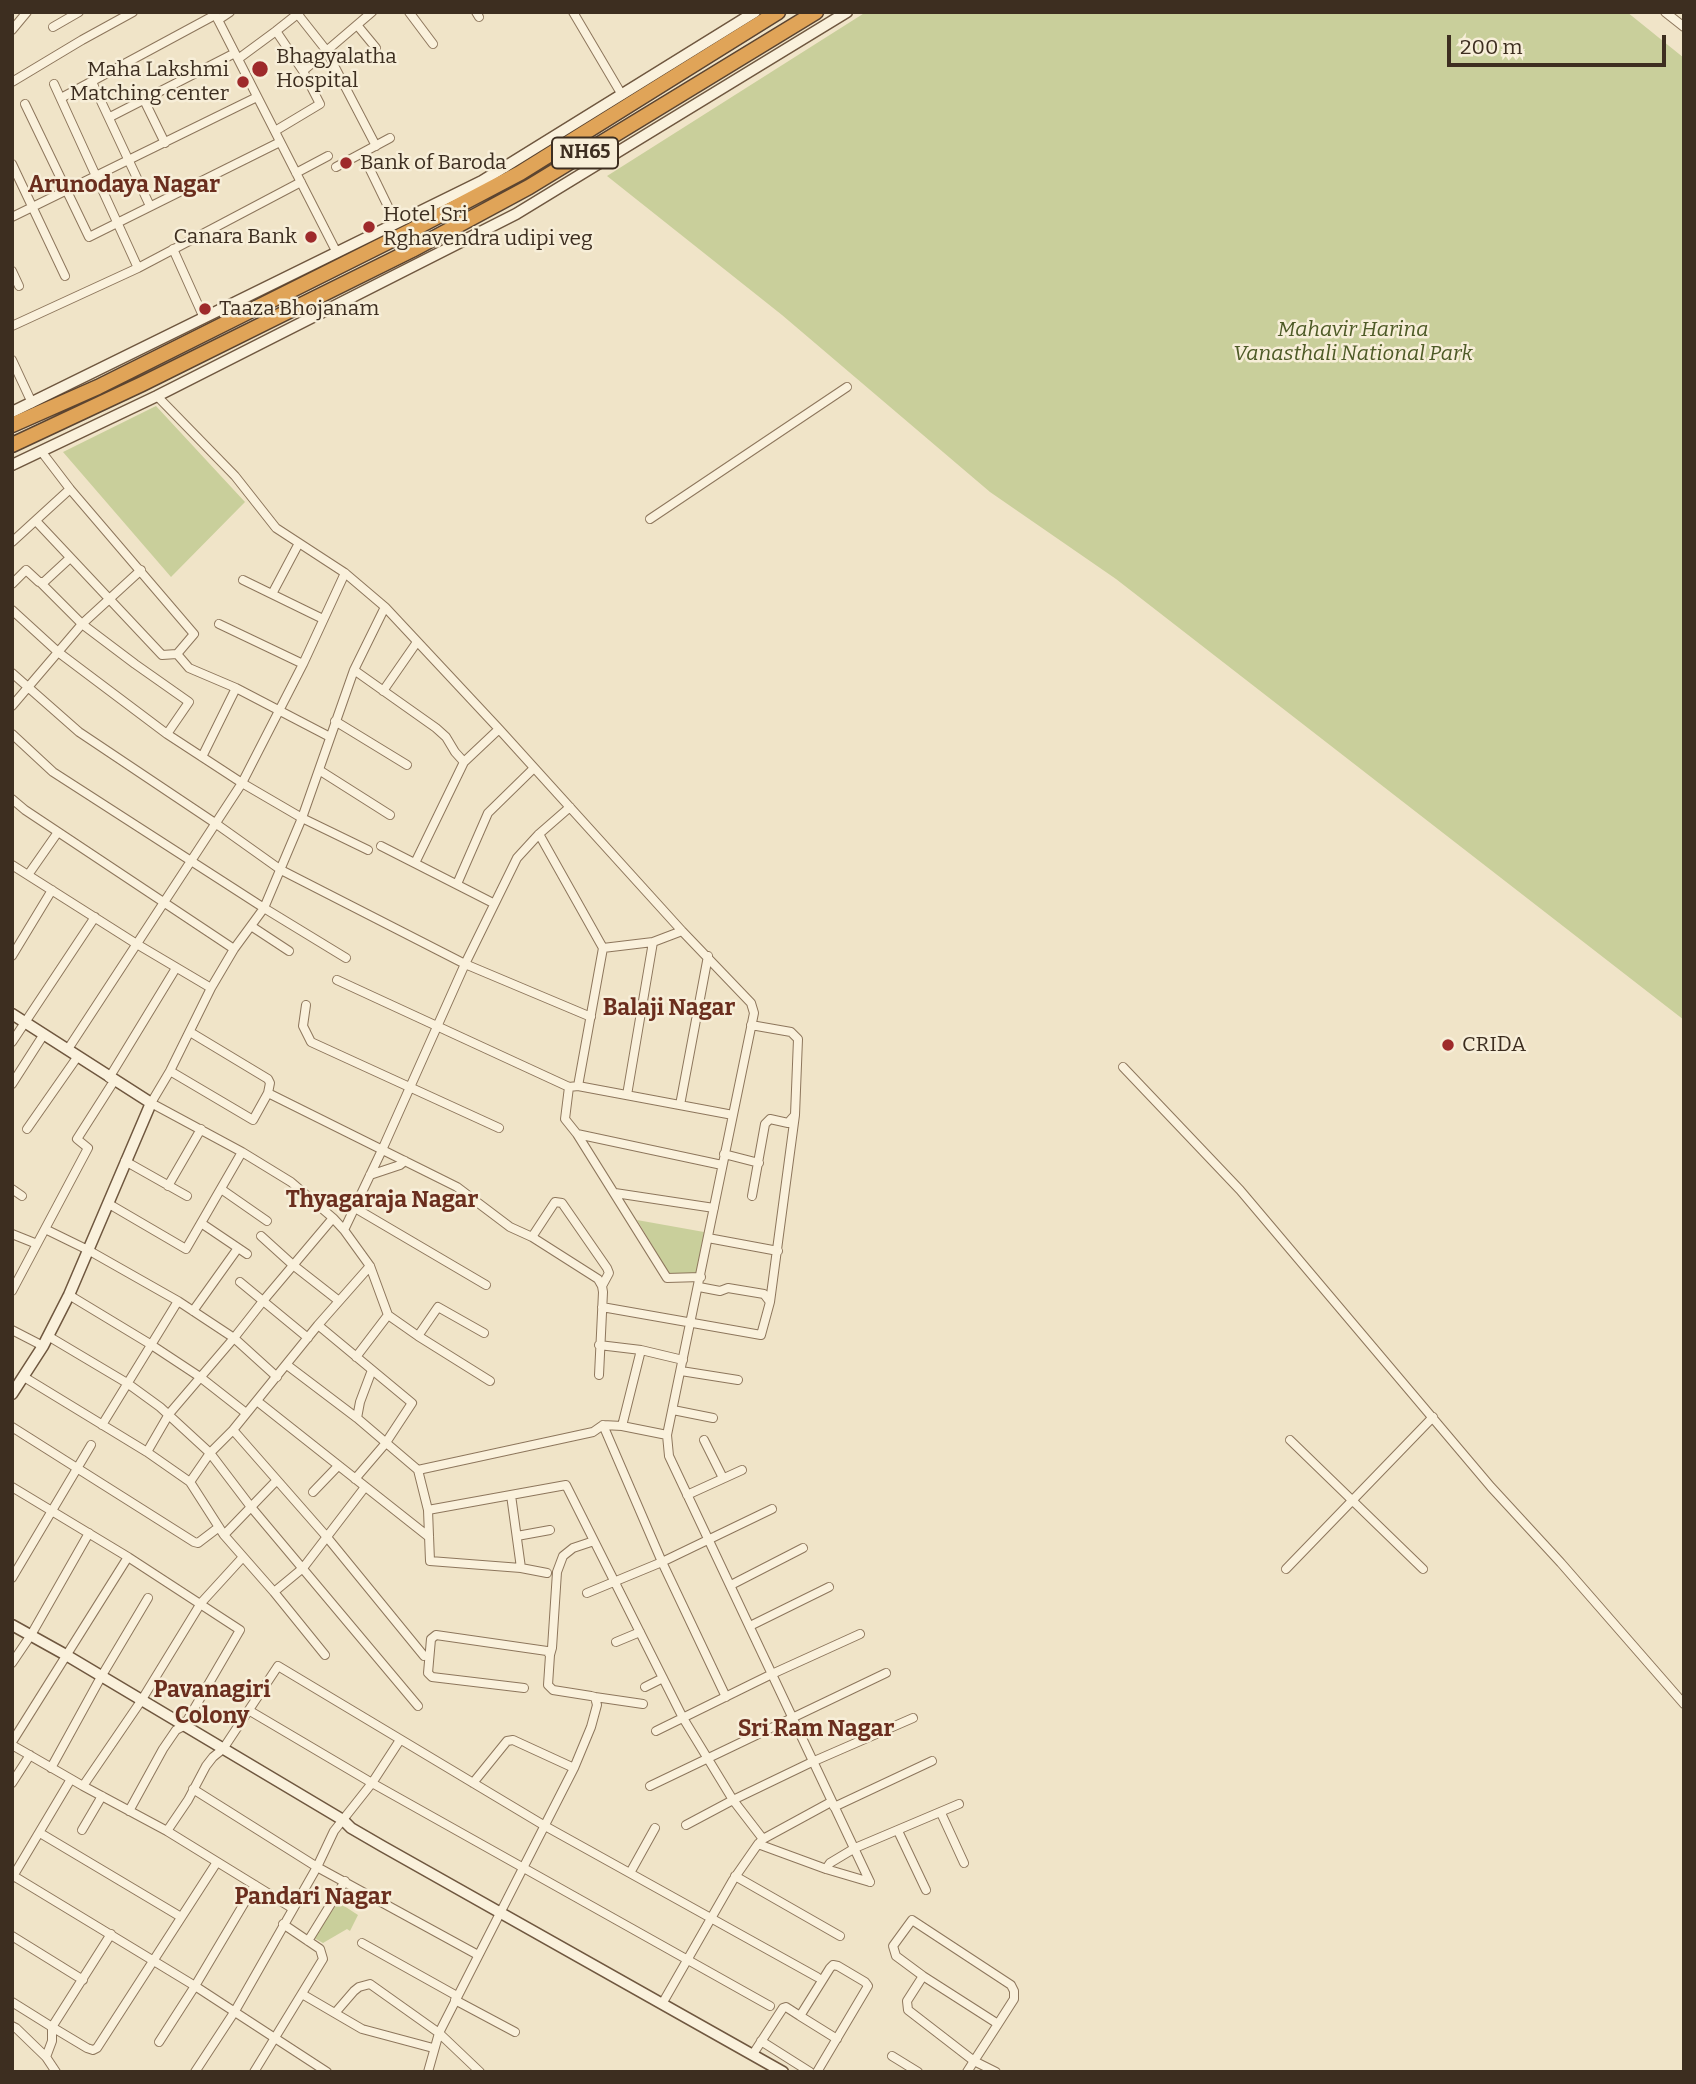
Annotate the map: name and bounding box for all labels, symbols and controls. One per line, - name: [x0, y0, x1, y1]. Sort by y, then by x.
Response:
- scale bar: [1451, 21, 1670, 65]
- text: 200 m: [1460, 34, 1523, 60]
- place label: Bhagyalatha Hospital: [276, 44, 397, 94]
- place label: Maha Lakshmi Matching center: [70, 57, 229, 107]
- marker: Bhagyalatha Hospital: [250, 59, 270, 79]
- marker: Maha Lakshmi Matching center: [235, 74, 251, 90]
- road number: NH65: [552, 138, 618, 168]
- place label: Bank of Baroda: [360, 150, 507, 176]
- marker: Bank of Baroda: [338, 155, 354, 171]
- district label: Arunodaya Nagar: [28, 172, 220, 200]
- place label: Hotel Sri Rghavendra udipi veg: [383, 202, 593, 252]
- marker: Hotel Sri Rghavendra udipi veg: [361, 219, 377, 235]
- place label: Canara Bank: [174, 224, 297, 250]
- marker: Canara Bank: [303, 229, 319, 245]
- place label: Taaza Bhojanam: [219, 296, 379, 322]
- marker: Taaza Bhojanam: [197, 301, 213, 317]
- park label: Mahavir Harina Vanasthali National Park: [1233, 317, 1473, 367]
- district label: Balaji Nagar: [603, 995, 735, 1023]
- place label: CRIDA: [1462, 1032, 1526, 1058]
- marker: CRIDA: [1440, 1037, 1456, 1053]
- district label: Thyagaraja Nagar: [286, 1187, 478, 1215]
- district label: Pavanagiri Colony: [154, 1677, 270, 1731]
- district label: Sri Ram Nagar: [738, 1716, 894, 1744]
- district label: Pandari Nagar: [235, 1884, 391, 1912]

